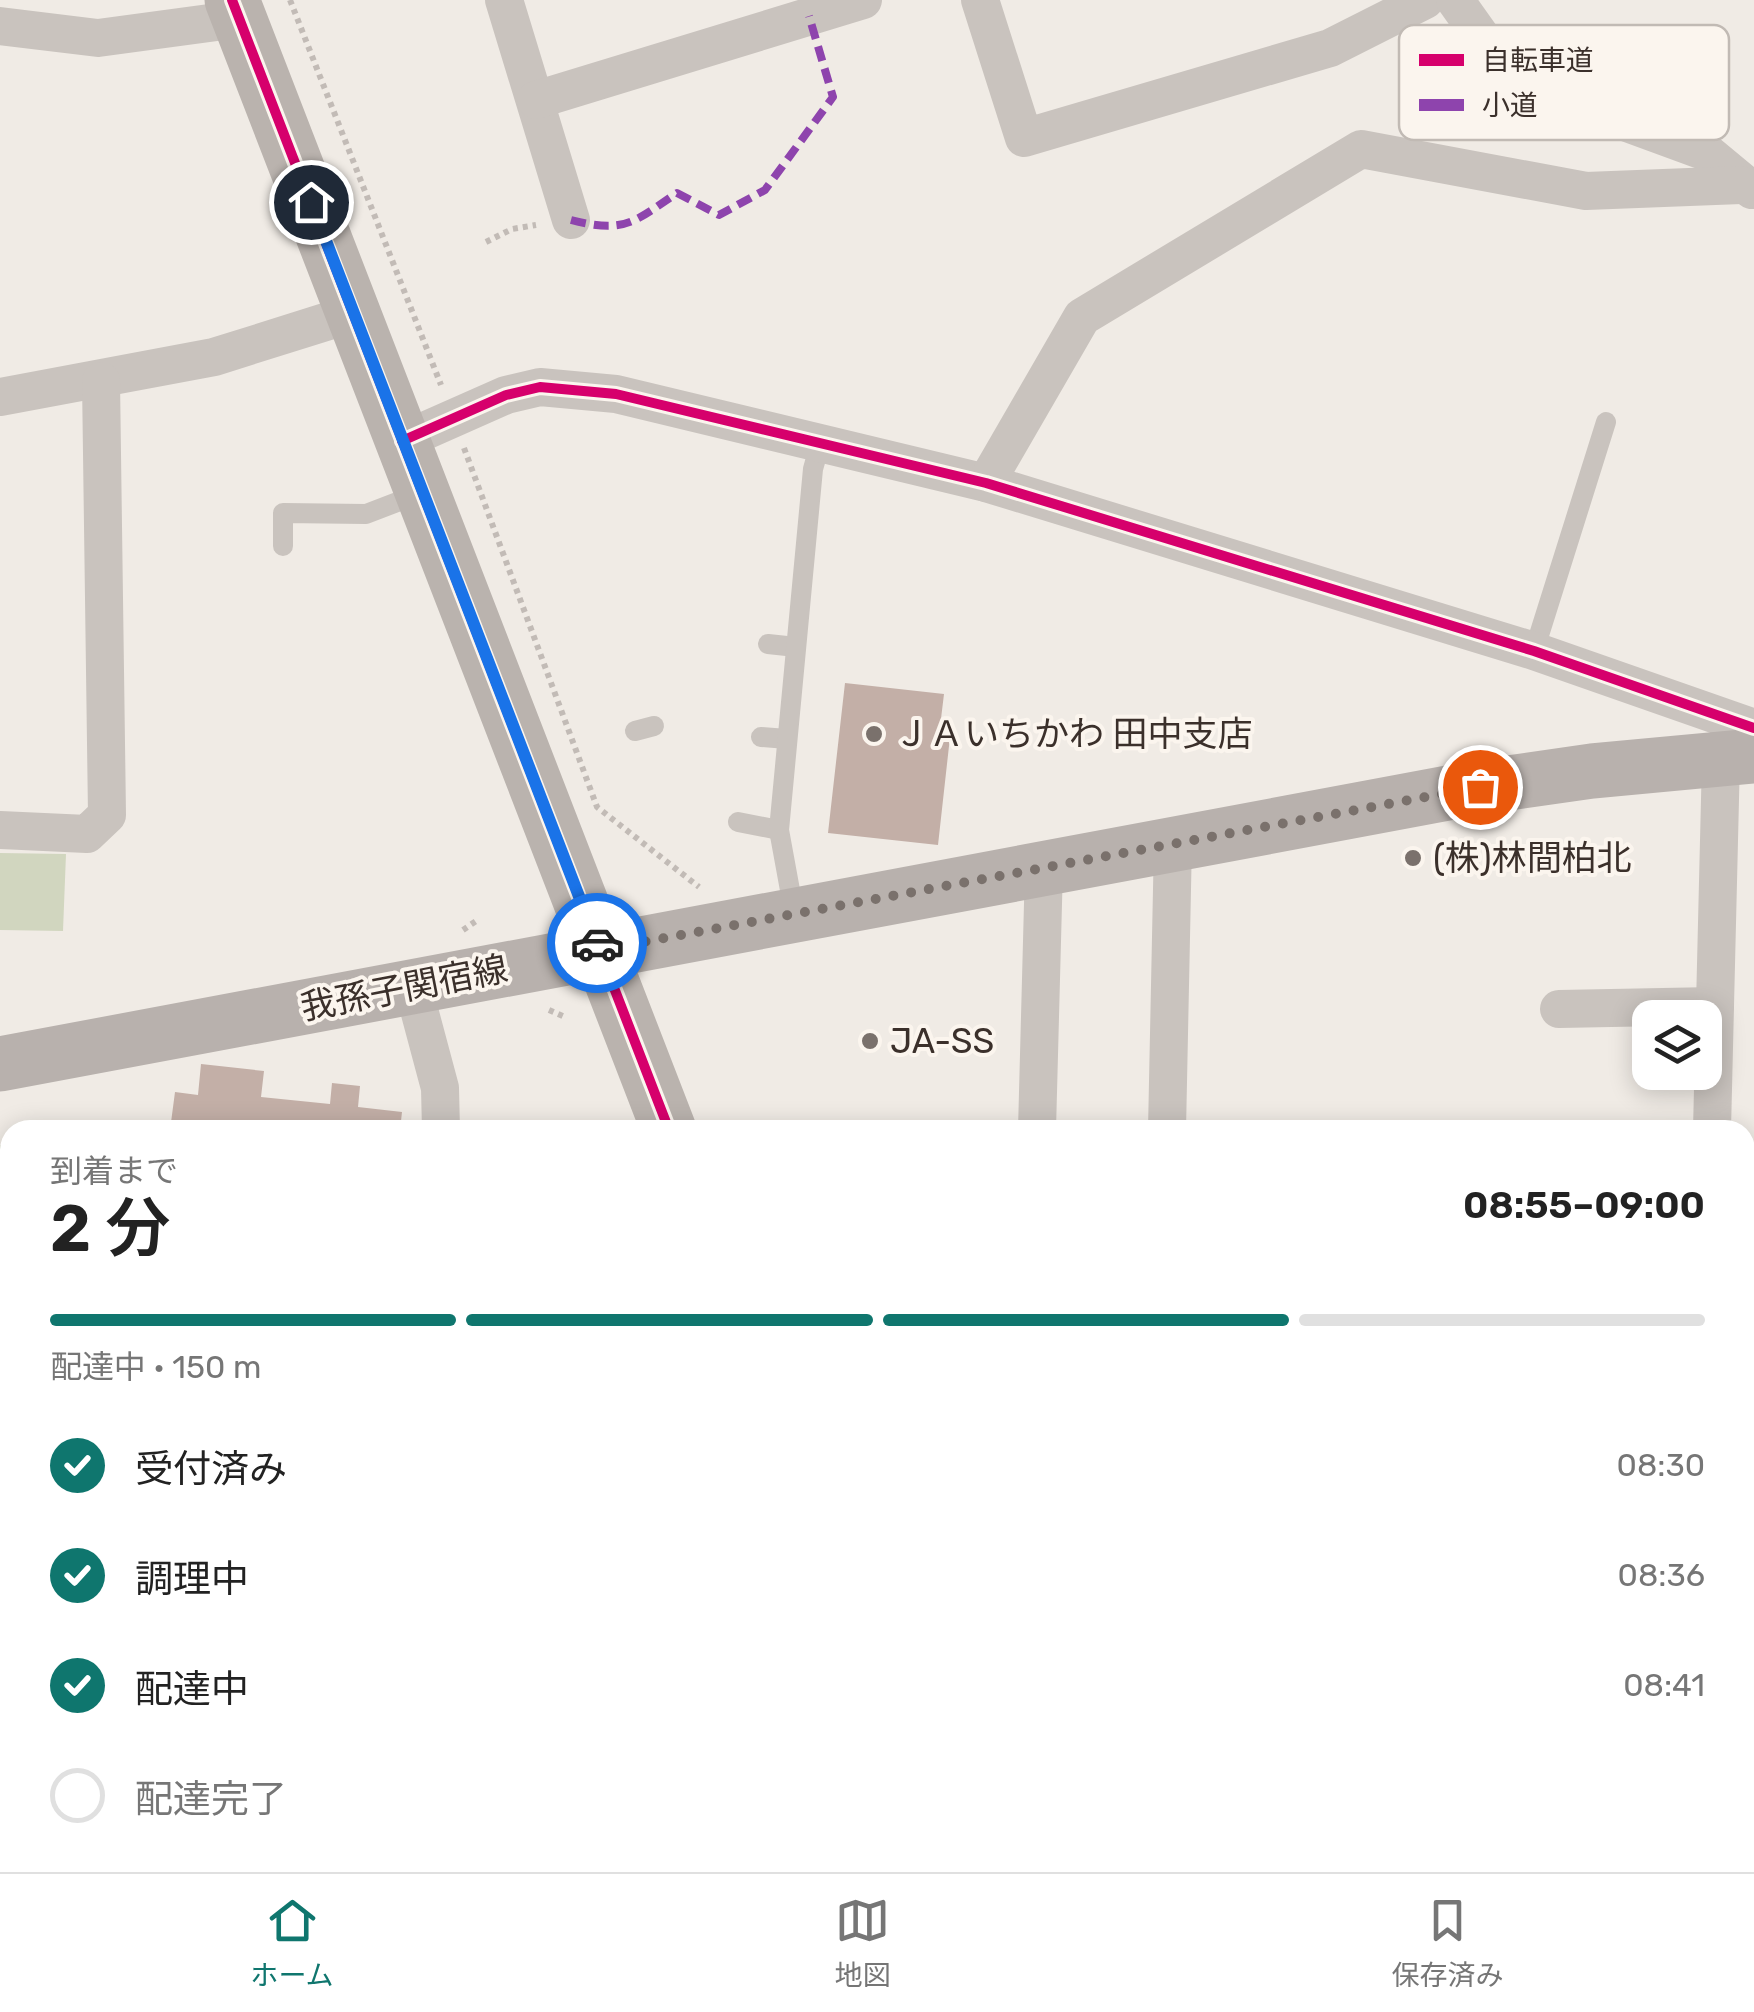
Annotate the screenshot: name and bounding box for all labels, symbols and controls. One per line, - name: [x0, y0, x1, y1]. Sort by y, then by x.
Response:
- legend: [1399, 25, 1729, 140]
- text: 自転車道: [1482, 44, 1594, 77]
- text: 小道: [1482, 89, 1538, 122]
- pin: [269, 160, 354, 245]
- icon: home: [284, 175, 339, 230]
- place label: ＪＡいちかわ 田中支店: [894, 713, 1253, 755]
- marker: ＪＡいちかわ 田中支店: [863, 723, 885, 745]
- pin: [1438, 745, 1523, 830]
- icon: bag: [1453, 760, 1508, 815]
- place label: (株)林間柏北: [1433, 837, 1632, 879]
- marker: (株)林間柏北: [1402, 847, 1424, 869]
- courier: [547, 893, 647, 993]
- icon: car: [570, 916, 625, 971]
- street label: 我孫子関宿線: [297, 947, 511, 1029]
- map controls: [1632, 1000, 1722, 1090]
- button: layers: [1632, 1000, 1722, 1090]
- place label: JA-SS: [890, 1020, 994, 1062]
- marker: JA-SS: [859, 1030, 881, 1052]
- text: 到着まで: [50, 1152, 178, 1190]
- text: 08:55–09:00: [1463, 1182, 1705, 1228]
- text: 2 分: [50, 1190, 171, 1267]
- text: 配達中 · 150 m: [50, 1348, 262, 1386]
- icon: check: [50, 1438, 105, 1493]
- text: 受付済み: [135, 1446, 287, 1492]
- text: 08:30: [1617, 1446, 1705, 1484]
- icon: check: [50, 1548, 105, 1603]
- text: 調理中: [135, 1556, 249, 1602]
- text: 08:36: [1618, 1556, 1705, 1594]
- icon: check: [50, 1658, 105, 1713]
- text: 配達中: [135, 1666, 249, 1712]
- text: 08:41: [1623, 1666, 1705, 1704]
- text: 配達完了: [135, 1776, 287, 1822]
- tab: ホーム: [250, 1893, 334, 1993]
- tab: 地図: [835, 1893, 891, 1993]
- tab: 保存済み: [1391, 1893, 1504, 1993]

